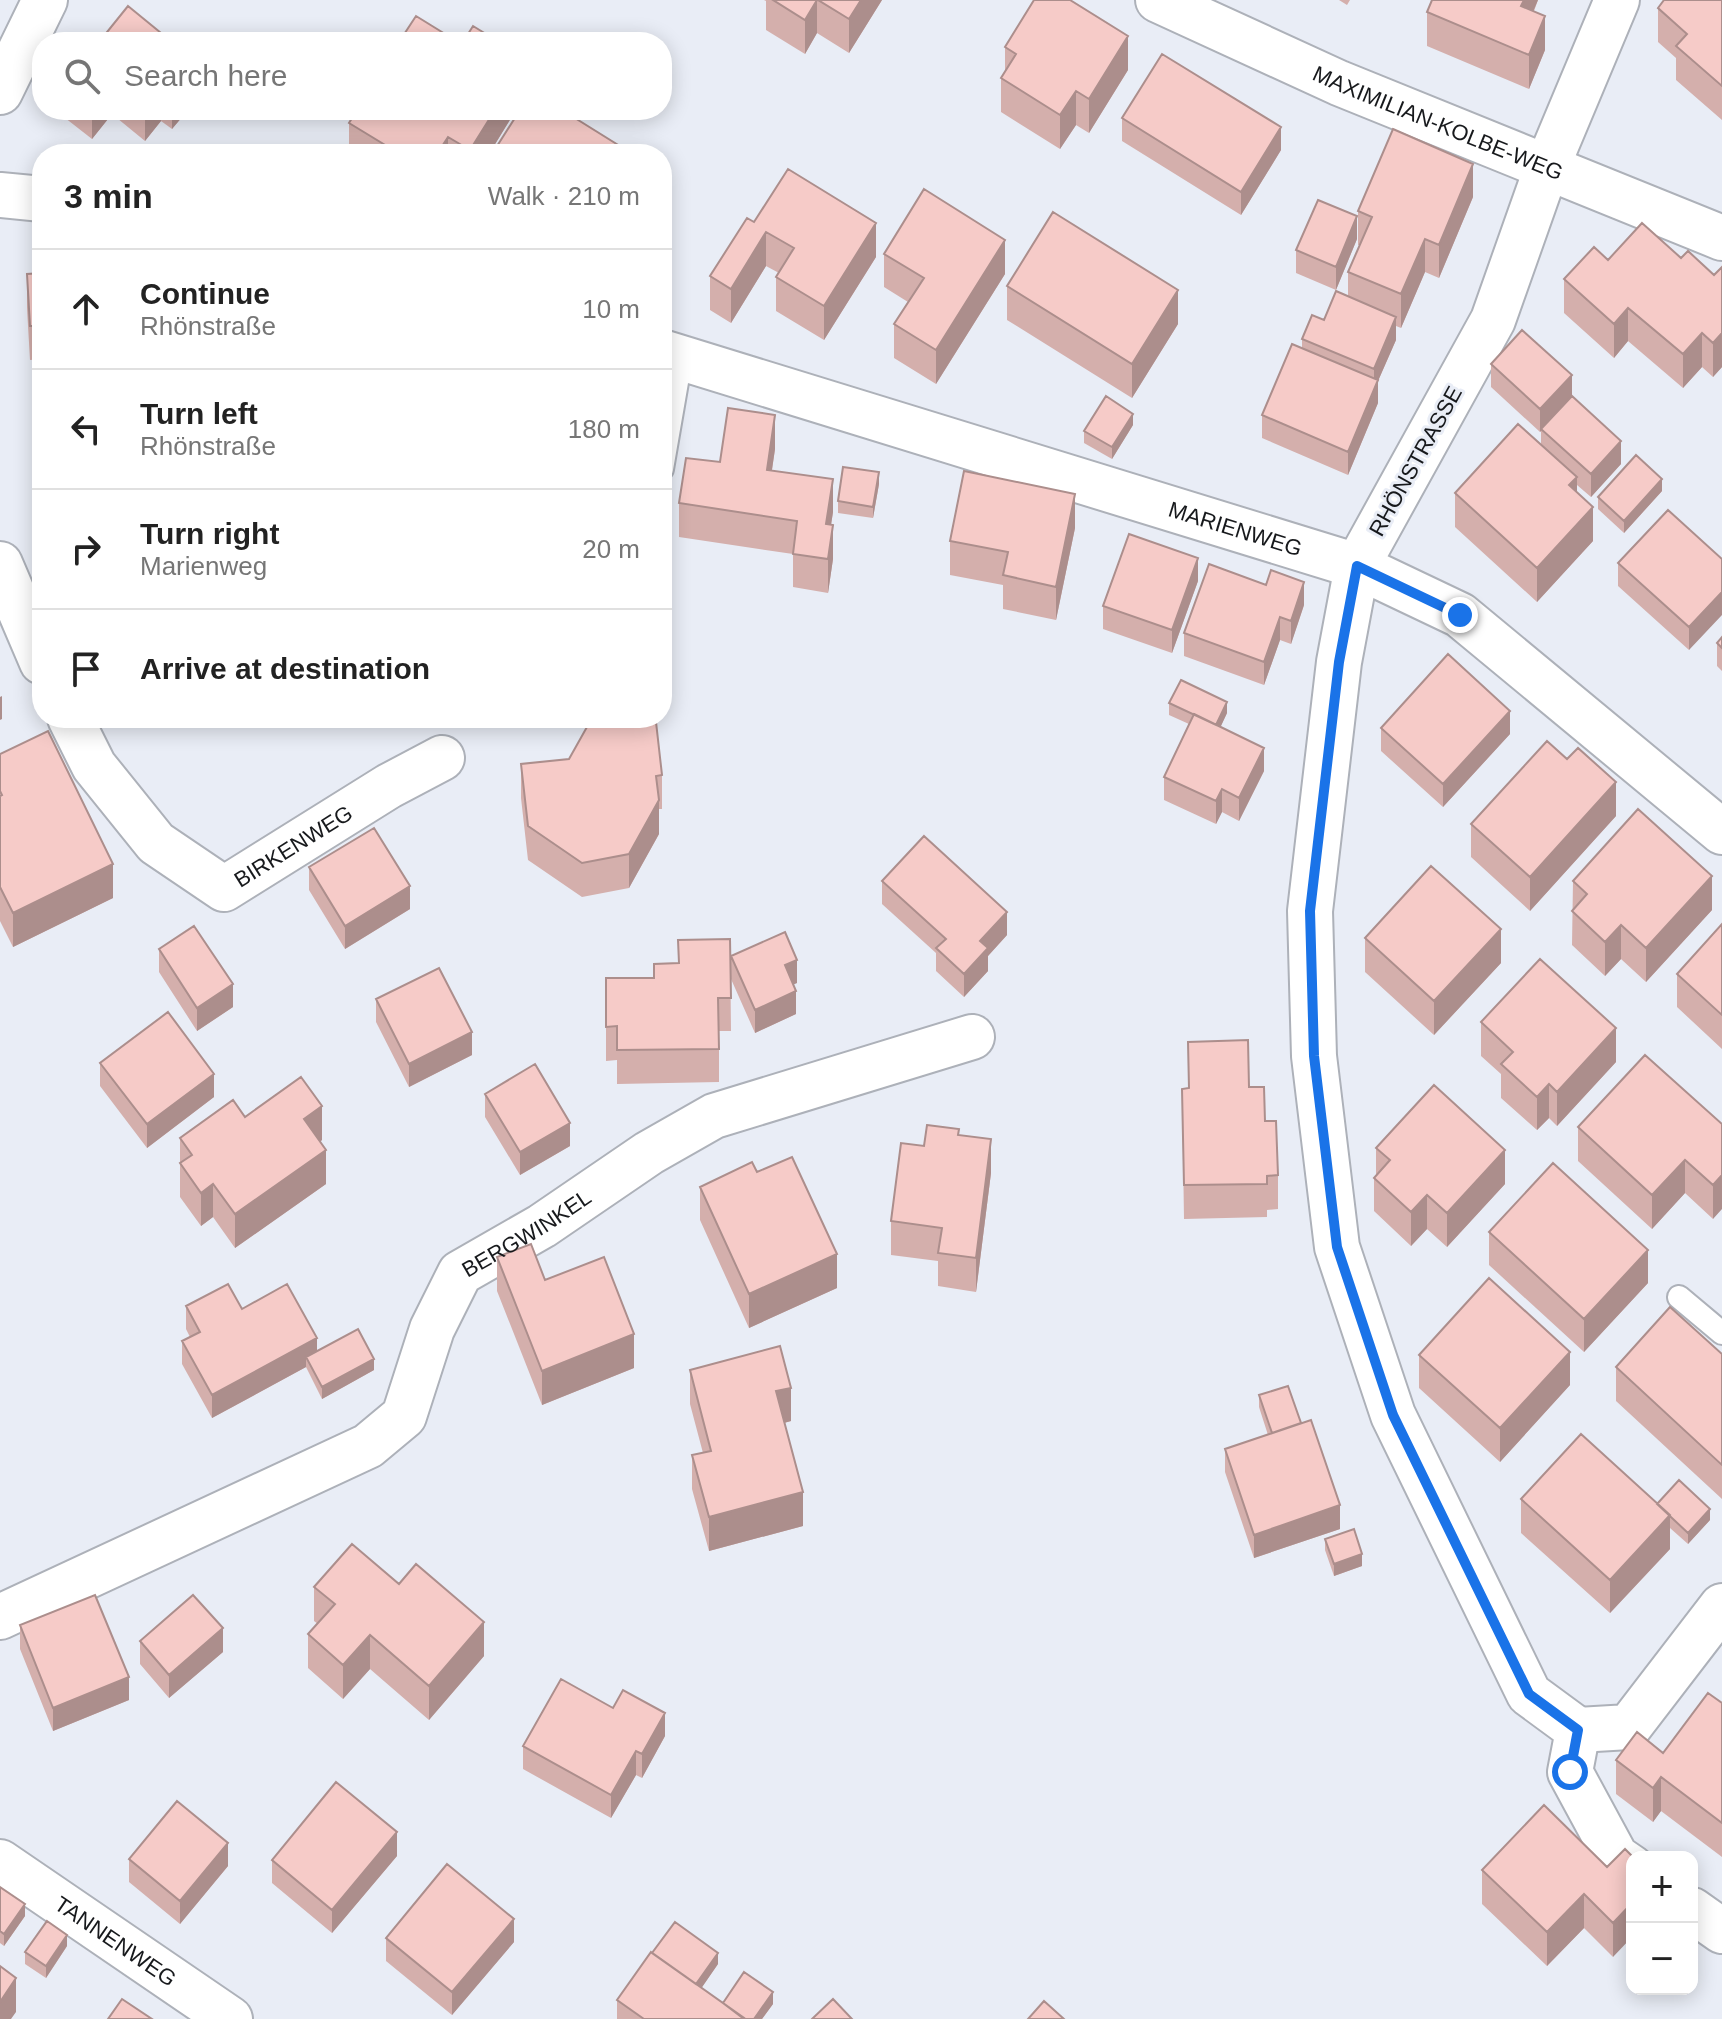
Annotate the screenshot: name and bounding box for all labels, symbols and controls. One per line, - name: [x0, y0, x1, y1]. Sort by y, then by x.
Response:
- search box: [32, 32, 672, 120]
- icon: search: [60, 54, 104, 98]
- text: Search here: [124, 59, 287, 92]
- street label: MAXIMILIAN-KOLBE-WEG: [1309, 61, 1567, 185]
- text: 3 min: [64, 177, 153, 215]
- text: Walk · 210 m: [488, 181, 640, 211]
- text: Continue: [140, 277, 270, 310]
- icon: ahead: [64, 287, 108, 331]
- text: 10 m: [582, 294, 640, 324]
- text: Rhönstraße: [140, 311, 276, 341]
- street label: RHÖNSTRASSE: [1364, 382, 1467, 541]
- text: Turn left: [140, 397, 258, 430]
- icon: left: [64, 407, 108, 451]
- text: 180 m: [568, 414, 640, 444]
- text: Rhönstraße: [140, 431, 276, 461]
- street label: MARIENWEG: [1166, 497, 1305, 561]
- text: Turn right: [140, 517, 279, 550]
- icon: right: [64, 527, 108, 571]
- text: 20 m: [582, 534, 640, 564]
- text: Marienweg: [140, 551, 267, 581]
- route end: [1442, 597, 1478, 633]
- icon: arrive: [64, 647, 108, 691]
- text: Arrive at destination: [140, 652, 430, 685]
- street label: BIRKENWEG: [230, 800, 357, 893]
- street label: BERGWINKEL: [457, 1184, 596, 1282]
- route start: [1552, 1754, 1588, 1790]
- map controls: [1626, 1851, 1698, 1995]
- button: +: [1626, 1851, 1698, 1923]
- street label: TANNENWEG: [50, 1891, 181, 1992]
- button: −: [1626, 1923, 1698, 1995]

